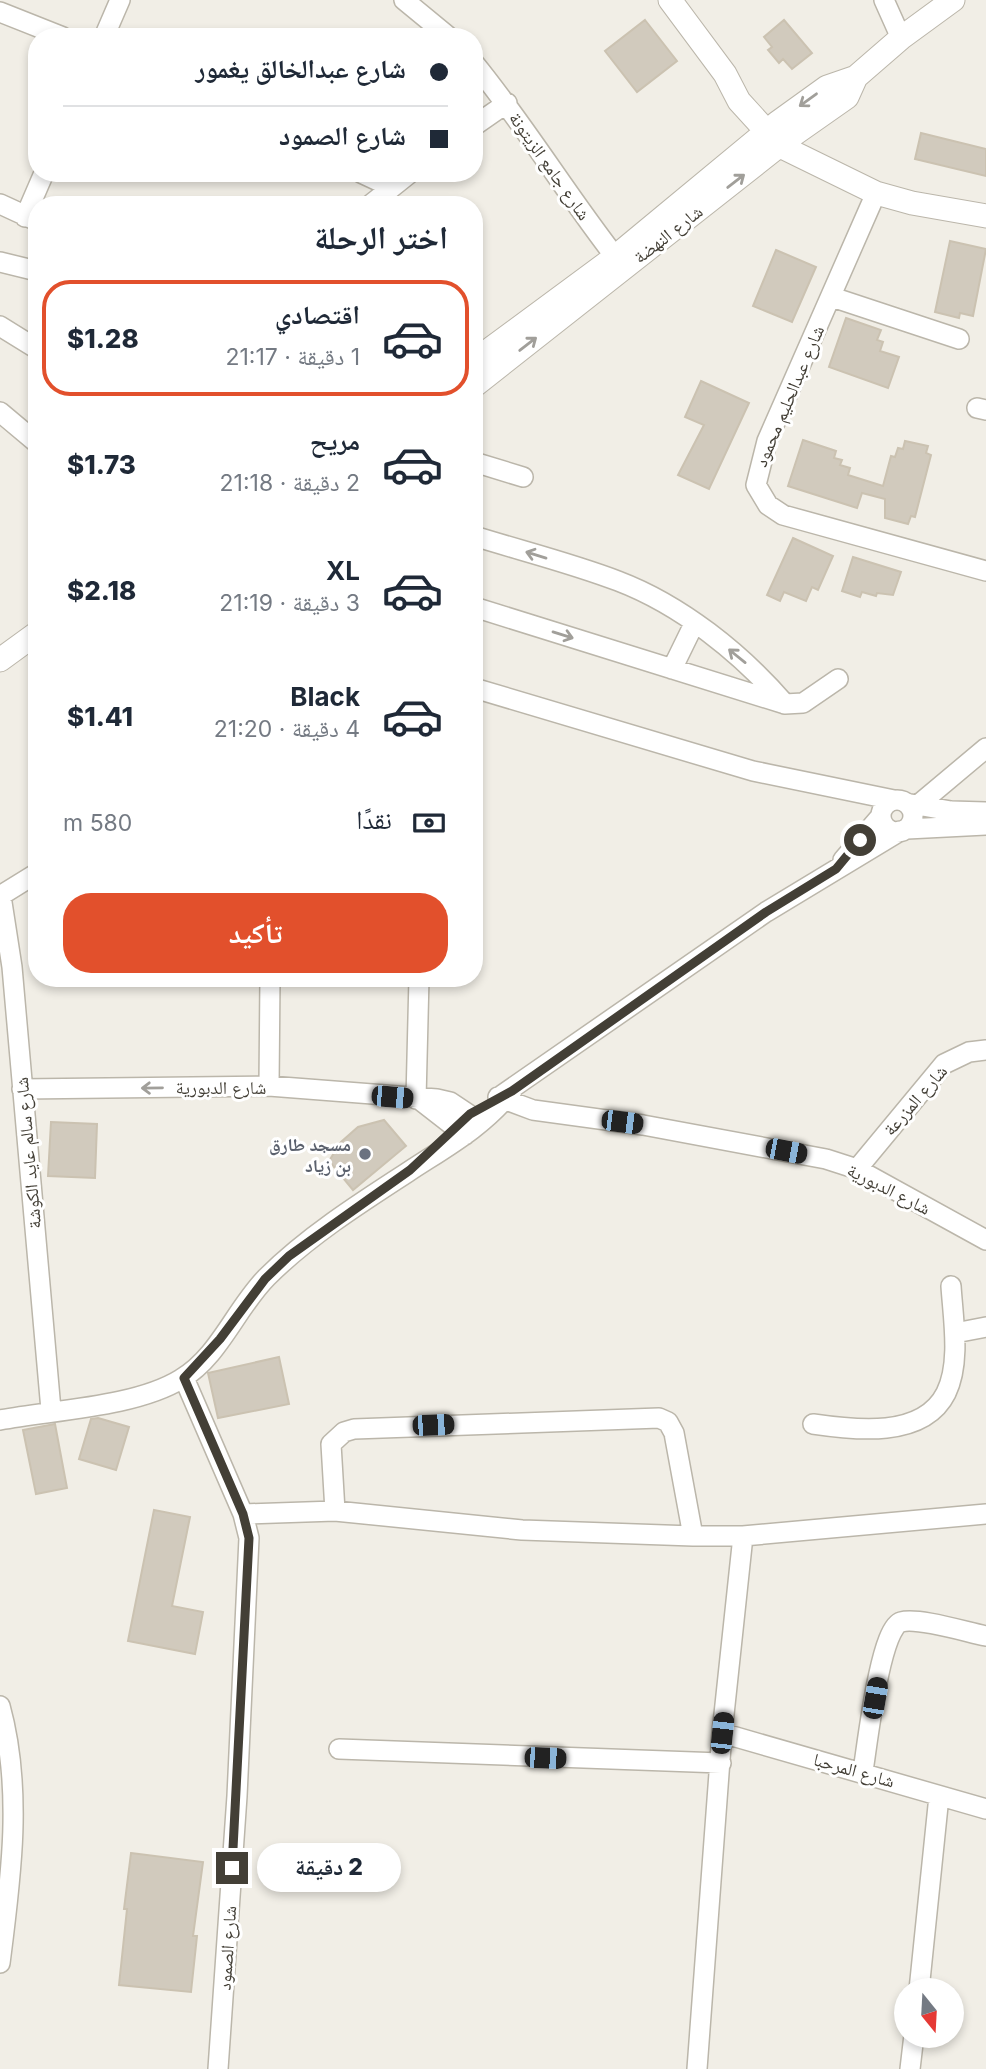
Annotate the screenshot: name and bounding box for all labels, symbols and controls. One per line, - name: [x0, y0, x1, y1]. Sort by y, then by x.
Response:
- text: شارع عبدالخالق يغمور: [195, 53, 406, 84]
- one-way arrow: [799, 92, 818, 107]
- street label: شارع جامع الزيتونة: [503, 108, 595, 225]
- text: شارع الصمود: [279, 120, 406, 151]
- one-way arrow: [726, 173, 745, 188]
- street label: شارع النهضة: [629, 201, 707, 268]
- text: اختر الرحلة: [314, 218, 448, 257]
- text: اقتصادي: [275, 299, 360, 330]
- icon: car: [381, 307, 444, 370]
- street label: شارع عبدالحليم محمود: [750, 322, 830, 470]
- text: $1.28: [67, 323, 139, 354]
- one-way arrow: [518, 337, 537, 352]
- text: 1 دقيقة · 21:17: [225, 343, 360, 371]
- text: مريح: [310, 425, 360, 456]
- icon: car: [381, 433, 444, 496]
- text: $1.73: [67, 449, 136, 480]
- text: 2 دقيقة · 21:18: [220, 469, 360, 497]
- one-way arrow: [525, 548, 547, 561]
- text: XL: [326, 555, 360, 586]
- icon: car: [381, 559, 444, 622]
- text: $2.18: [67, 575, 136, 606]
- text: 3 دقيقة · 21:19: [219, 589, 360, 617]
- one-way arrow: [551, 629, 573, 642]
- one-way arrow: [729, 649, 747, 664]
- text: Black: [290, 681, 360, 712]
- icon: car: [381, 685, 444, 748]
- text: $1.41: [67, 701, 133, 732]
- text: 4 دقيقة · 21:20: [214, 715, 360, 743]
- text: نقدًا: [356, 804, 392, 835]
- icon: cash: [410, 804, 448, 842]
- text: 580 m: [63, 809, 132, 837]
- route start: [844, 824, 876, 856]
- button: تأكيد: [63, 893, 448, 973]
- street label: شارع المزرعة: [879, 1061, 952, 1140]
- street label: شارع سالم عايد الكوشة: [11, 1076, 47, 1230]
- street label: شارع الدبورية: [176, 1077, 266, 1099]
- one-way arrow: [140, 1081, 163, 1094]
- car: [371, 1085, 414, 1109]
- car: [600, 1109, 645, 1135]
- place label: مسجد طارق بن زياد: [269, 1134, 351, 1177]
- car: [764, 1137, 809, 1165]
- marker: مسجد طارق بن زياد: [357, 1146, 373, 1162]
- street label: شارع الدبورية: [843, 1159, 934, 1220]
- car: [412, 1414, 455, 1436]
- car: [862, 1675, 889, 1721]
- car: [710, 1711, 735, 1755]
- car: [524, 1747, 567, 1769]
- street label: شارع المرحبا: [811, 1748, 897, 1793]
- callout: 2 دقيقة: [256, 1843, 400, 1892]
- route end: [216, 1852, 248, 1884]
- text: 2 دقيقة: [295, 1853, 363, 1881]
- street label: شارع الصمود: [214, 1905, 241, 1991]
- north arrow: [894, 1978, 964, 2048]
- map controls: [894, 1978, 964, 2048]

